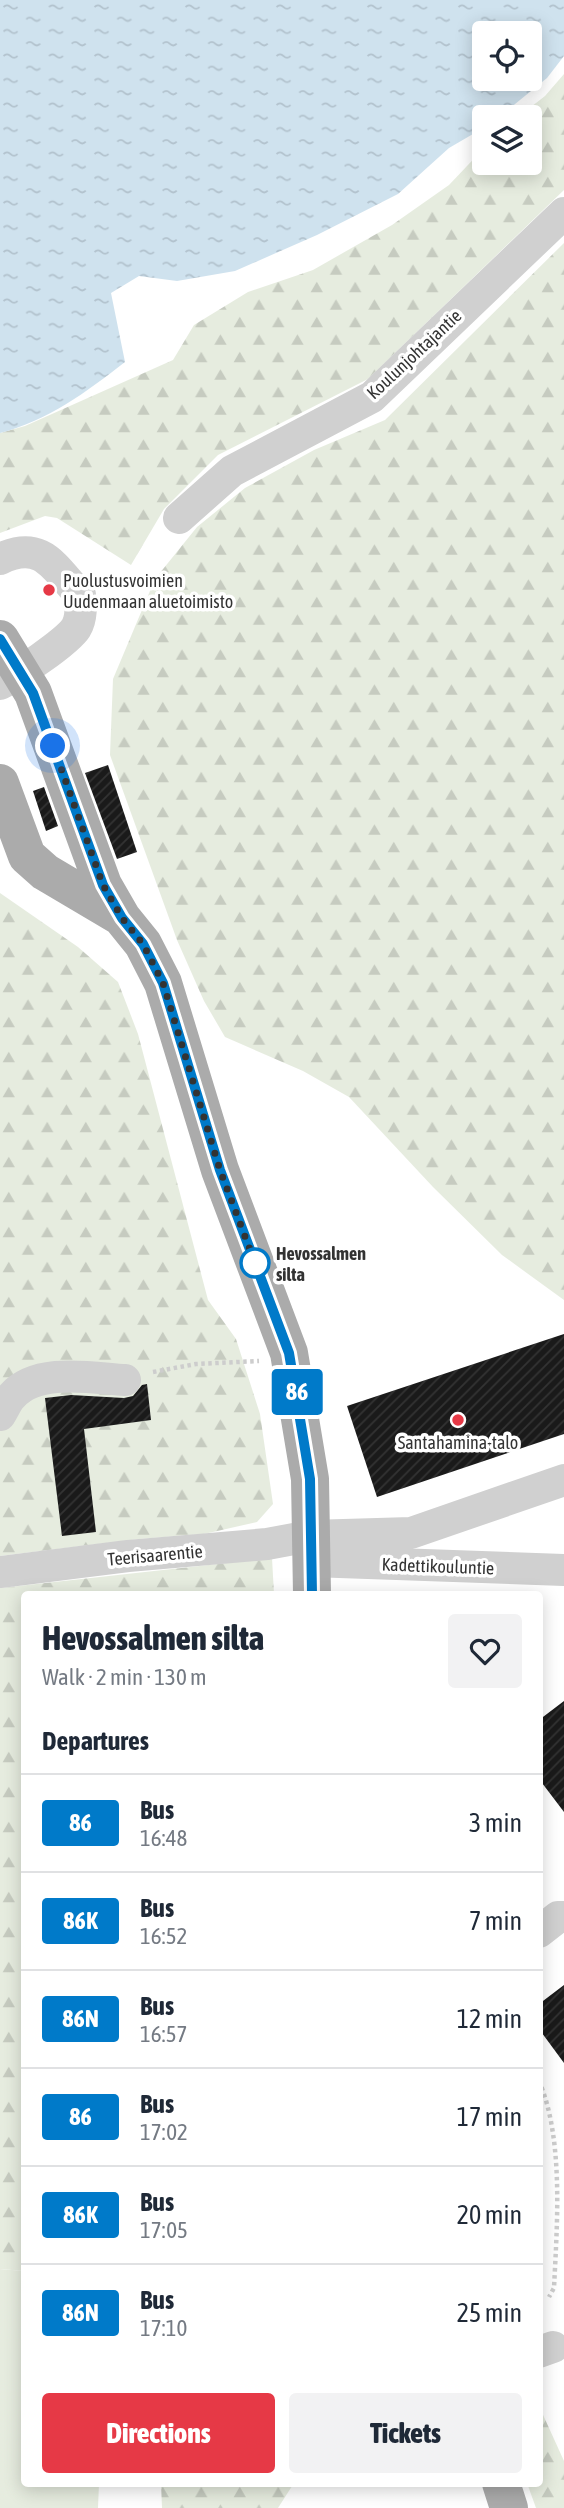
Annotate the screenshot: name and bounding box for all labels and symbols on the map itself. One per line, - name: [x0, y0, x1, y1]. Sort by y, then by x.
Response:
- street label: Koulunjohtajantie: [362, 305, 466, 403]
- place label: Puolustusvoimien Uudenmaan aluetoimisto: [63, 570, 233, 612]
- marker: Puolustusvoimien Uudenmaan aluetoimisto: [41, 582, 57, 598]
- your location: [35, 728, 70, 763]
- place label: Hevossalmen silta: [276, 1243, 366, 1285]
- marker: Hevossalmen silta: [240, 1248, 270, 1278]
- line badge: 86: [266, 1369, 328, 1415]
- marker: Santahamina-talo: [450, 1412, 466, 1428]
- place label: Santahamina-talo: [398, 1432, 518, 1453]
- street label: Teerisaarentie: [107, 1540, 203, 1570]
- street label: Kadettikouluntie: [381, 1554, 495, 1578]

